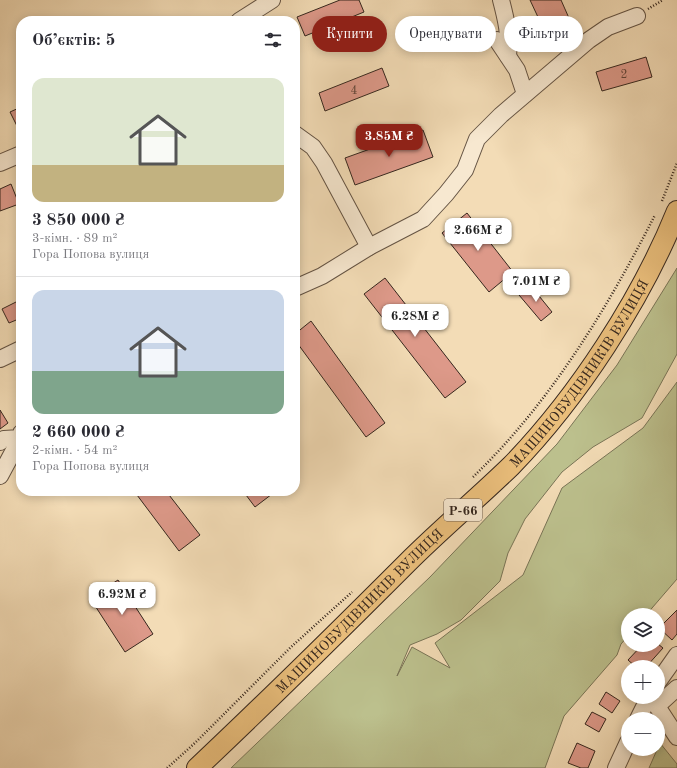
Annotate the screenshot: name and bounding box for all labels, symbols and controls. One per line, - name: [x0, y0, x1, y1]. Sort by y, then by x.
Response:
- chip: Купити: [312, 16, 387, 52]
- chip: Орендувати: [395, 16, 496, 52]
- chip: Фільтри: [504, 16, 583, 52]
- icon: filters: [262, 29, 284, 51]
- text: Об’єктів: 5: [32, 32, 115, 49]
- house number: 2: [621, 69, 627, 81]
- house number: 4: [351, 85, 358, 97]
- icon: home: [122, 104, 194, 176]
- pin: 3.85M ₴: [352, 124, 426, 158]
- text: 3.85M ₴: [365, 130, 413, 143]
- text: 3 850 000 ₴: [32, 212, 125, 229]
- pin: 2.66M ₴: [441, 218, 515, 252]
- text: 2.66M ₴: [454, 224, 502, 237]
- text: 3-кімн. · 89 m²: [32, 232, 118, 245]
- text: Гора Попова вулиця: [32, 248, 149, 261]
- pin: 7.01M ₴: [499, 269, 573, 303]
- text: 7.01M ₴: [512, 275, 560, 288]
- street label: МАШИНОБУДІВНИКІВ ВУЛИЦЯ: [508, 277, 651, 471]
- pin: 6.28M ₴: [378, 304, 452, 338]
- text: 6.28M ₴: [391, 310, 439, 323]
- icon: home: [122, 316, 194, 388]
- text: 2 660 000 ₴: [32, 424, 125, 441]
- text: 2-кімн. · 54 m²: [32, 444, 118, 457]
- text: Гора Попова вулиця: [32, 460, 149, 473]
- road number: Р-66: [444, 499, 482, 521]
- street label: МАШИНОБУДІВНИКІВ ВУЛИЦЯ: [274, 526, 446, 696]
- pin: 6.92M ₴: [85, 582, 159, 616]
- text: 6.92M ₴: [98, 588, 146, 601]
- map controls: [621, 608, 665, 756]
- button: layers: [621, 608, 665, 652]
- button: +: [621, 660, 665, 704]
- button: −: [621, 712, 665, 756]

